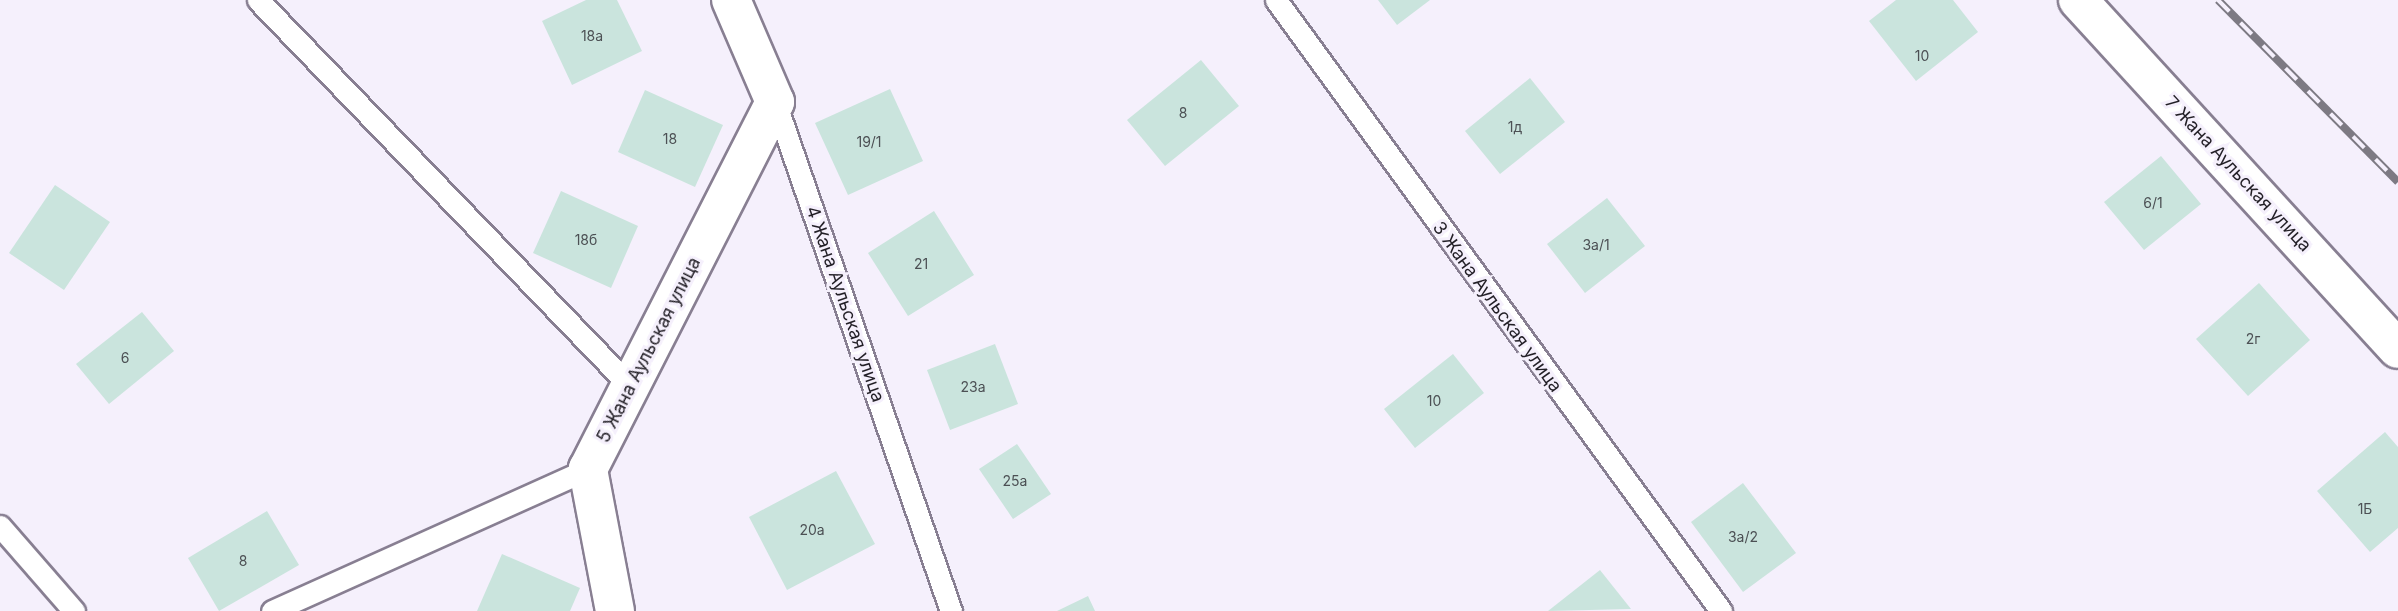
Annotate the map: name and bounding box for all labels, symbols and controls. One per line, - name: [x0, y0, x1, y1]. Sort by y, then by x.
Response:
- house number: 18а: [581, 28, 603, 44]
- house number: 10: [1915, 48, 1929, 64]
- street label: 7 Жана Аульская улица: [2160, 92, 2316, 256]
- house number: 8: [1179, 105, 1187, 121]
- house number: 1д: [1508, 119, 1522, 135]
- house number: 18: [663, 131, 677, 147]
- house number: 19/1: [856, 134, 882, 150]
- house number: 6/1: [2143, 195, 2163, 211]
- street label: 4 Жана Аульская улица: [801, 203, 889, 405]
- street label: 3 Жана Аульская улица: [1428, 217, 1566, 397]
- house number: 18б: [575, 232, 597, 248]
- house number: 3а/1: [1582, 237, 1610, 253]
- street label: 5 Жана Аульская улица: [593, 254, 705, 446]
- house number: 21: [914, 256, 928, 272]
- house number: 2г: [2246, 331, 2260, 347]
- house number: 6: [121, 350, 129, 366]
- house number: 23а: [960, 379, 986, 395]
- house number: 10: [1427, 393, 1441, 409]
- house number: 25а: [1003, 473, 1027, 489]
- house number: 1Б: [2358, 501, 2372, 517]
- house number: 20а: [799, 522, 825, 538]
- house number: 3а/2: [1728, 529, 1758, 545]
- house number: 8: [239, 553, 247, 569]

